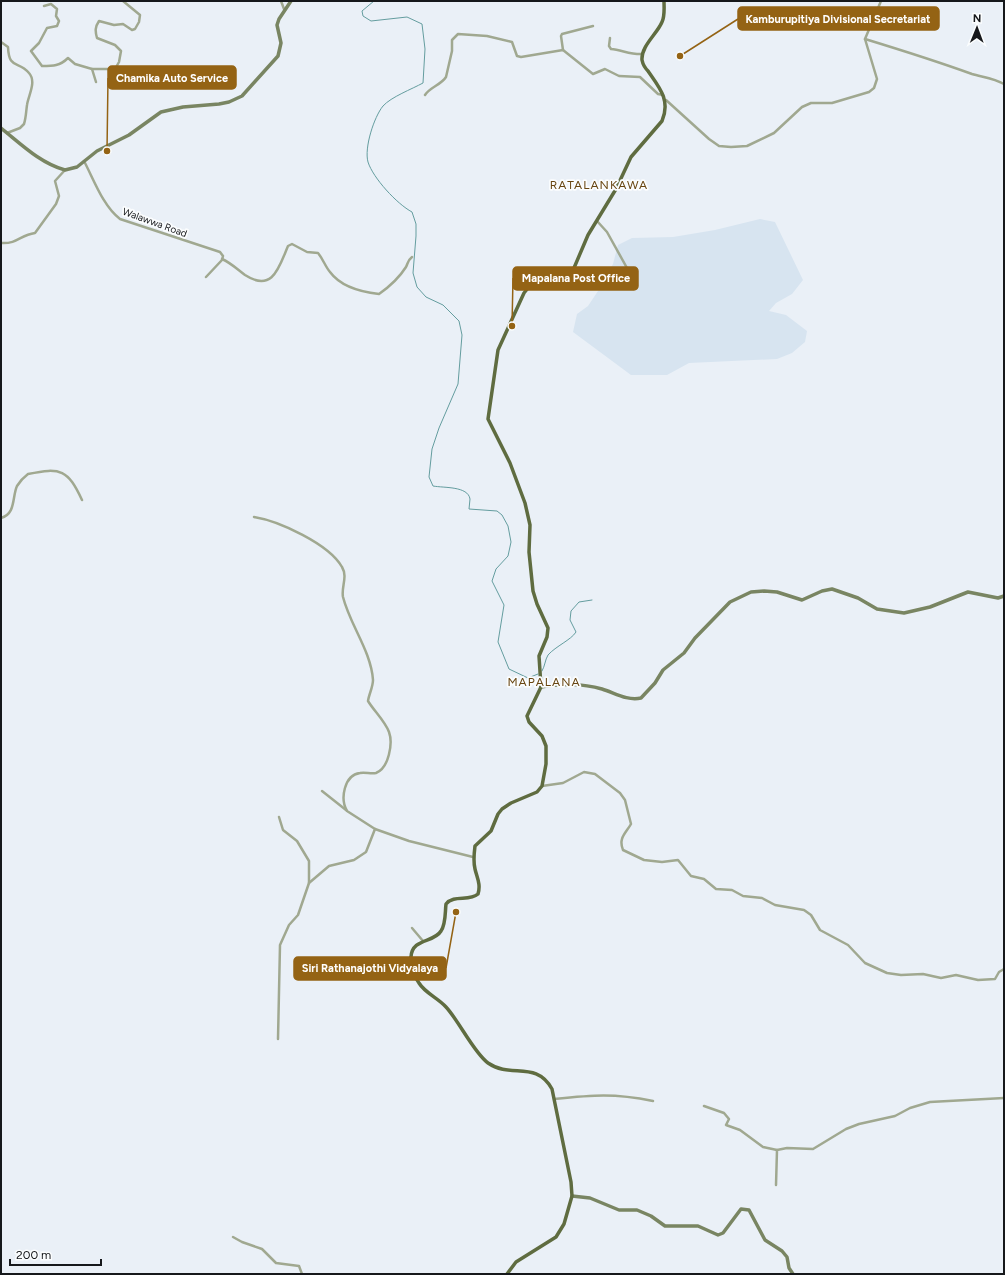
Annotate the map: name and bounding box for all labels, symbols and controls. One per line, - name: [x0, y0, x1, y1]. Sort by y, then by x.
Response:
- callout: Kamburupitiya Divisional Secretariat: [738, 7, 939, 30]
- north arrow: [957, 8, 997, 48]
- text: N: [973, 12, 982, 25]
- text: Kamburupitiya Divisional Secretariat: [745, 13, 931, 26]
- callout: Chamika Auto Service: [108, 66, 236, 89]
- text: Chamika Auto Service: [116, 72, 228, 85]
- district label: RATALANKAWA: [550, 178, 648, 192]
- street label: Walawwa Road: [121, 205, 189, 240]
- callout: Mapalana Post Office: [513, 267, 638, 290]
- text: Mapalana Post Office: [522, 272, 630, 285]
- district label: MAPALANA: [507, 675, 581, 689]
- callout: Siri Rathanajothi Vidyalaya: [294, 957, 446, 980]
- text: Siri Rathanajothi Vidyalaya: [302, 962, 438, 975]
- scale bar: [10, 1241, 101, 1267]
- text: 200 m: [16, 1248, 51, 1262]

